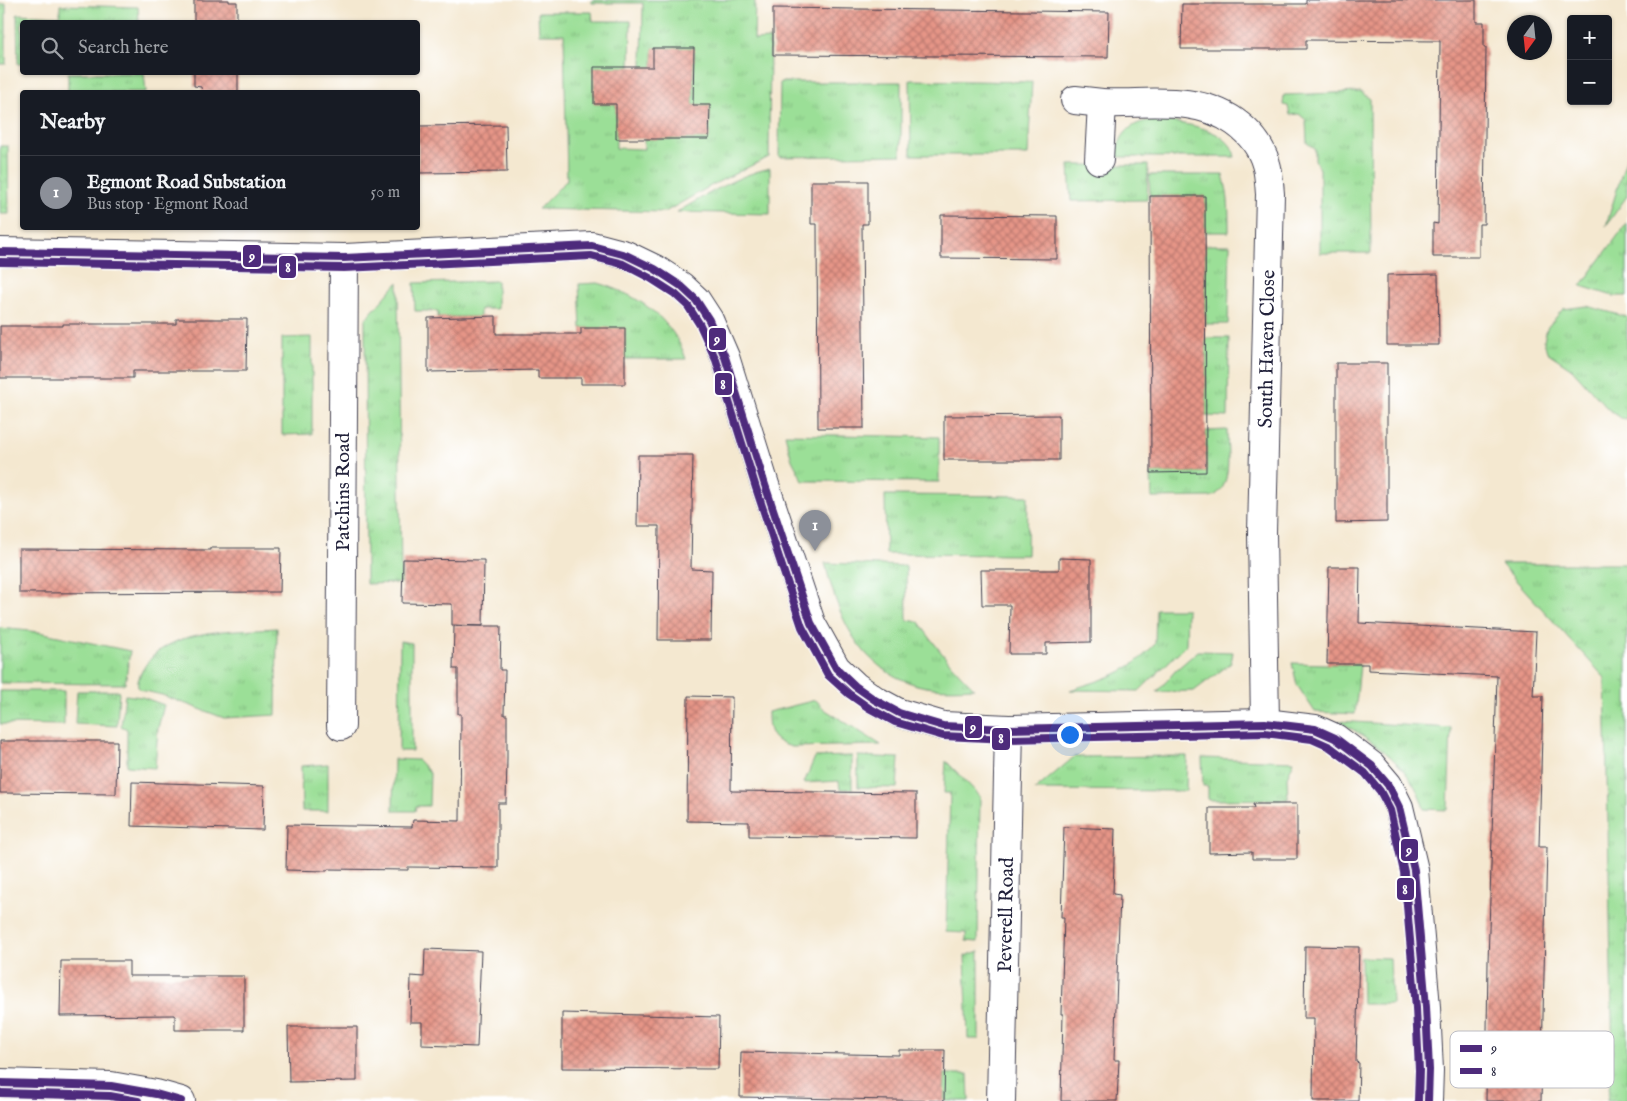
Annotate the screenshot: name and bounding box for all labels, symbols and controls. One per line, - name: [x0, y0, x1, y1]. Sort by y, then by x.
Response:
- north arrow: [1507, 15, 1552, 60]
- map controls: [1567, 15, 1612, 105]
- button: +: [1567, 15, 1612, 60]
- search box: [20, 20, 420, 75]
- icon: search: [38, 34, 66, 62]
- text: Search here: [78, 36, 169, 60]
- button: −: [1567, 60, 1612, 105]
- text: Nearby: [40, 109, 105, 136]
- text: Egmont Road Substation: [87, 171, 286, 195]
- text: 1: [53, 183, 59, 203]
- text: 50 m: [371, 183, 400, 203]
- text: Bus stop · Egmont Road: [87, 195, 248, 215]
- line badge: 9: [242, 244, 262, 268]
- text: 9: [248, 248, 255, 266]
- line badge: 8: [278, 255, 297, 279]
- text: 8: [285, 259, 291, 277]
- street label: South Haven Close: [1254, 270, 1281, 428]
- line badge: 9: [708, 327, 727, 351]
- text: 9: [713, 331, 720, 349]
- line badge: 8: [714, 372, 733, 396]
- text: 8: [720, 376, 726, 394]
- street label: Patchins Road: [331, 432, 356, 551]
- pin: 1: [799, 510, 831, 551]
- line badge: 9: [964, 715, 983, 739]
- text: 9: [969, 719, 976, 737]
- your location: [1057, 722, 1083, 748]
- line badge: 8: [991, 727, 1011, 751]
- text: 8: [998, 730, 1004, 748]
- line badge: 9: [1400, 838, 1419, 862]
- text: 9: [1405, 842, 1412, 860]
- street label: Peverell Road: [993, 857, 1020, 973]
- line badge: 8: [1396, 877, 1415, 901]
- text: 8: [1402, 881, 1408, 899]
- legend: [1450, 1031, 1614, 1088]
- text: 9: [1490, 1040, 1497, 1058]
- text: 8: [1491, 1063, 1497, 1081]

